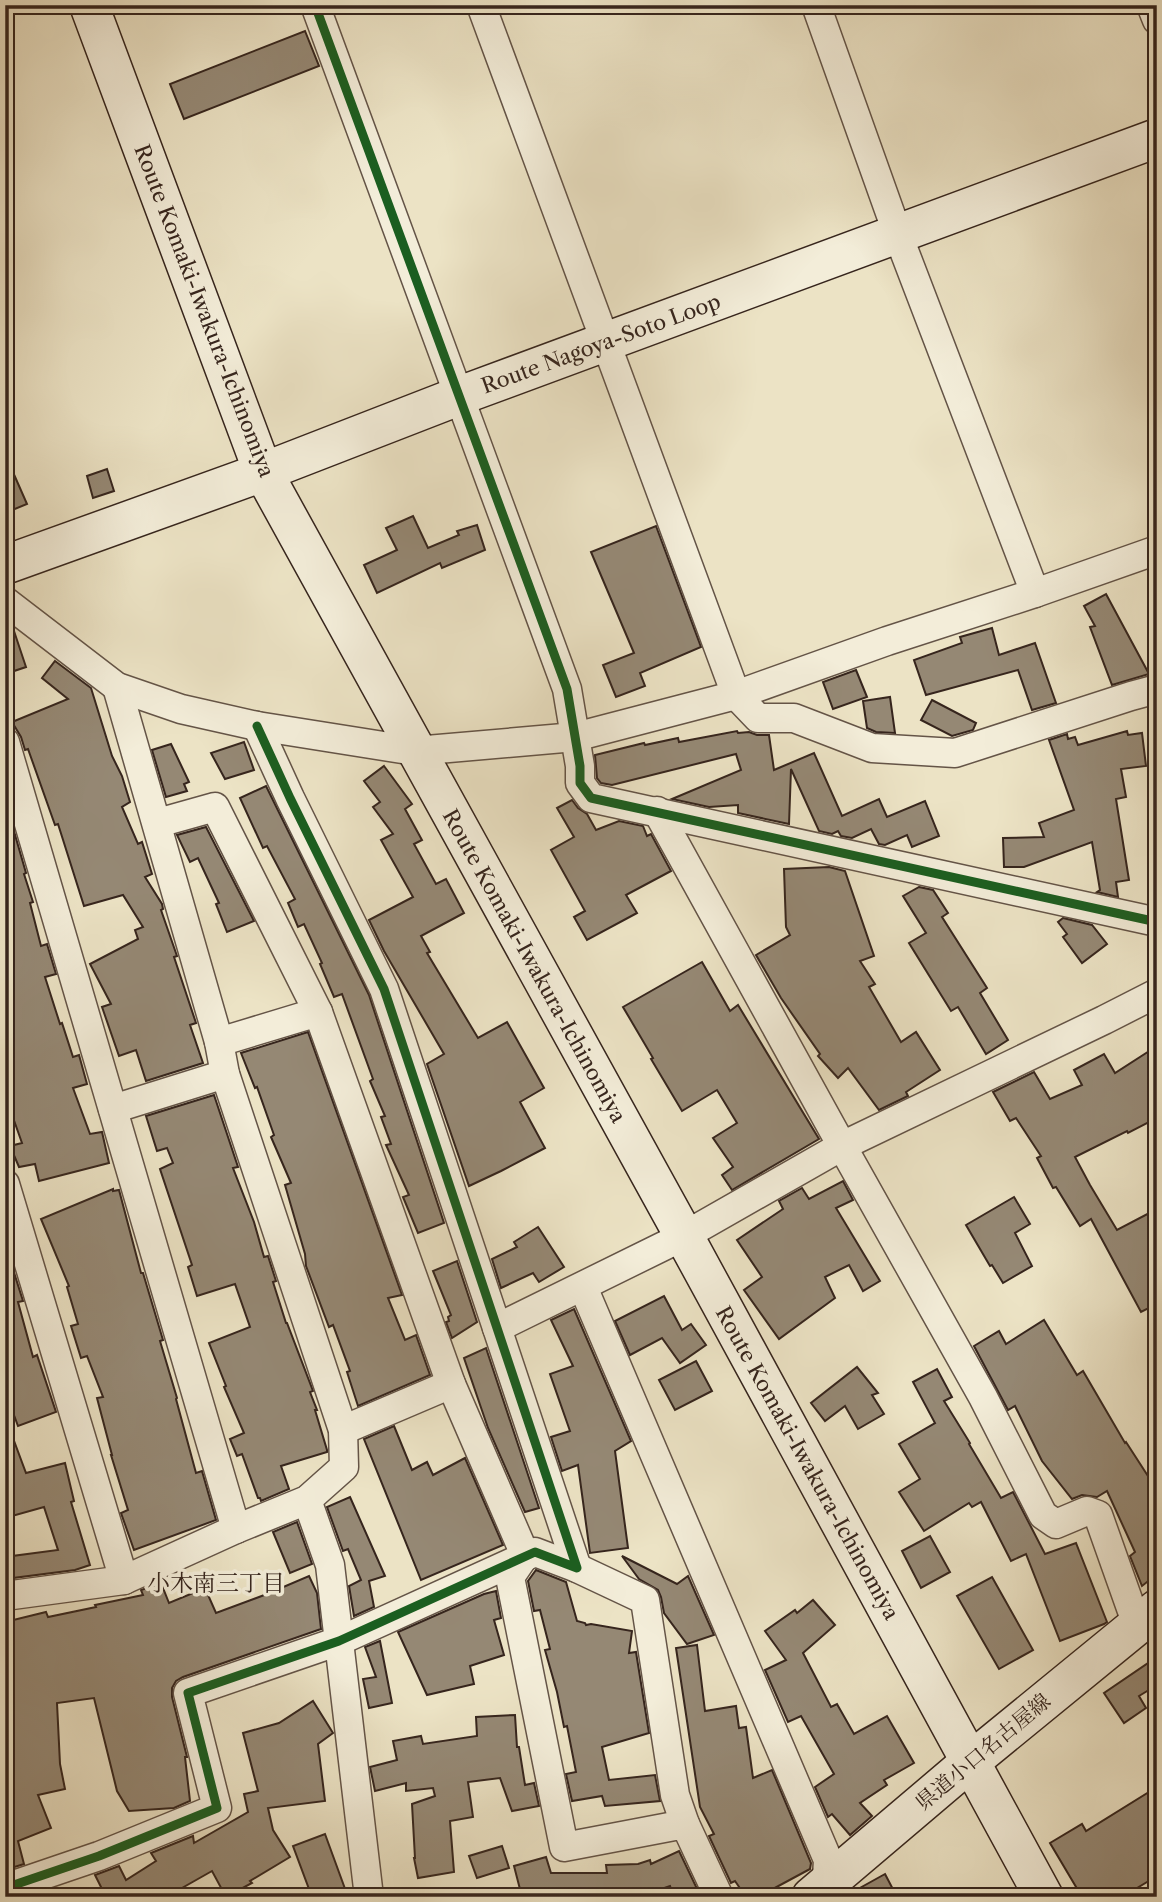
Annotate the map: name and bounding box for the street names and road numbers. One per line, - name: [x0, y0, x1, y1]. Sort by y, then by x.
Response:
- street label: Route Komaki-Iwakura-Ichinomiya: [129, 141, 280, 482]
- street label: Route Nagoya-Soto Loop: [478, 289, 724, 398]
- street label: Route Komaki-Iwakura-Ichinomiya: [438, 805, 632, 1128]
- street label: Route Komaki-Iwakura-Ichinomiya: [711, 1302, 905, 1625]
- street label: 県道小口名古屋線: [910, 1688, 1055, 1815]

